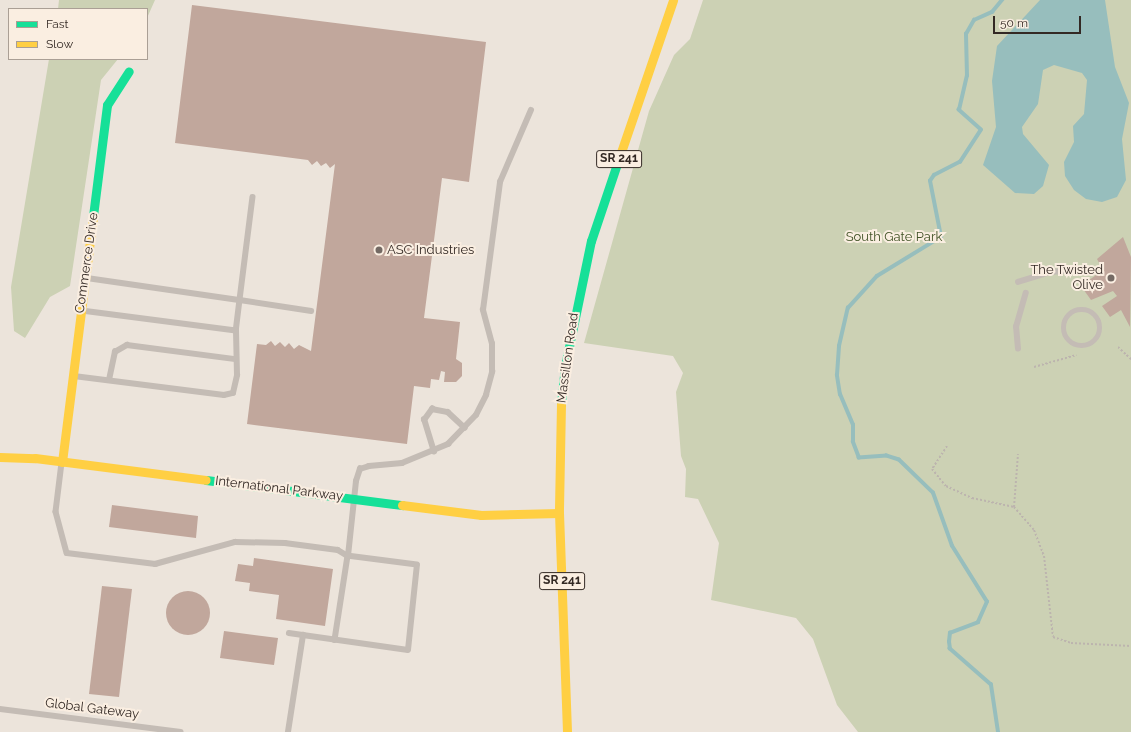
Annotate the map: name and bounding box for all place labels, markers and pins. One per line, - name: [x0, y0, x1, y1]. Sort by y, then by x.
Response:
- place label: ASC Industries: [387, 242, 474, 258]
- marker: ASC Industries: [374, 245, 384, 255]
- place label: The Twisted Olive: [1030, 263, 1103, 294]
- marker: The Twisted Olive: [1106, 273, 1116, 283]

